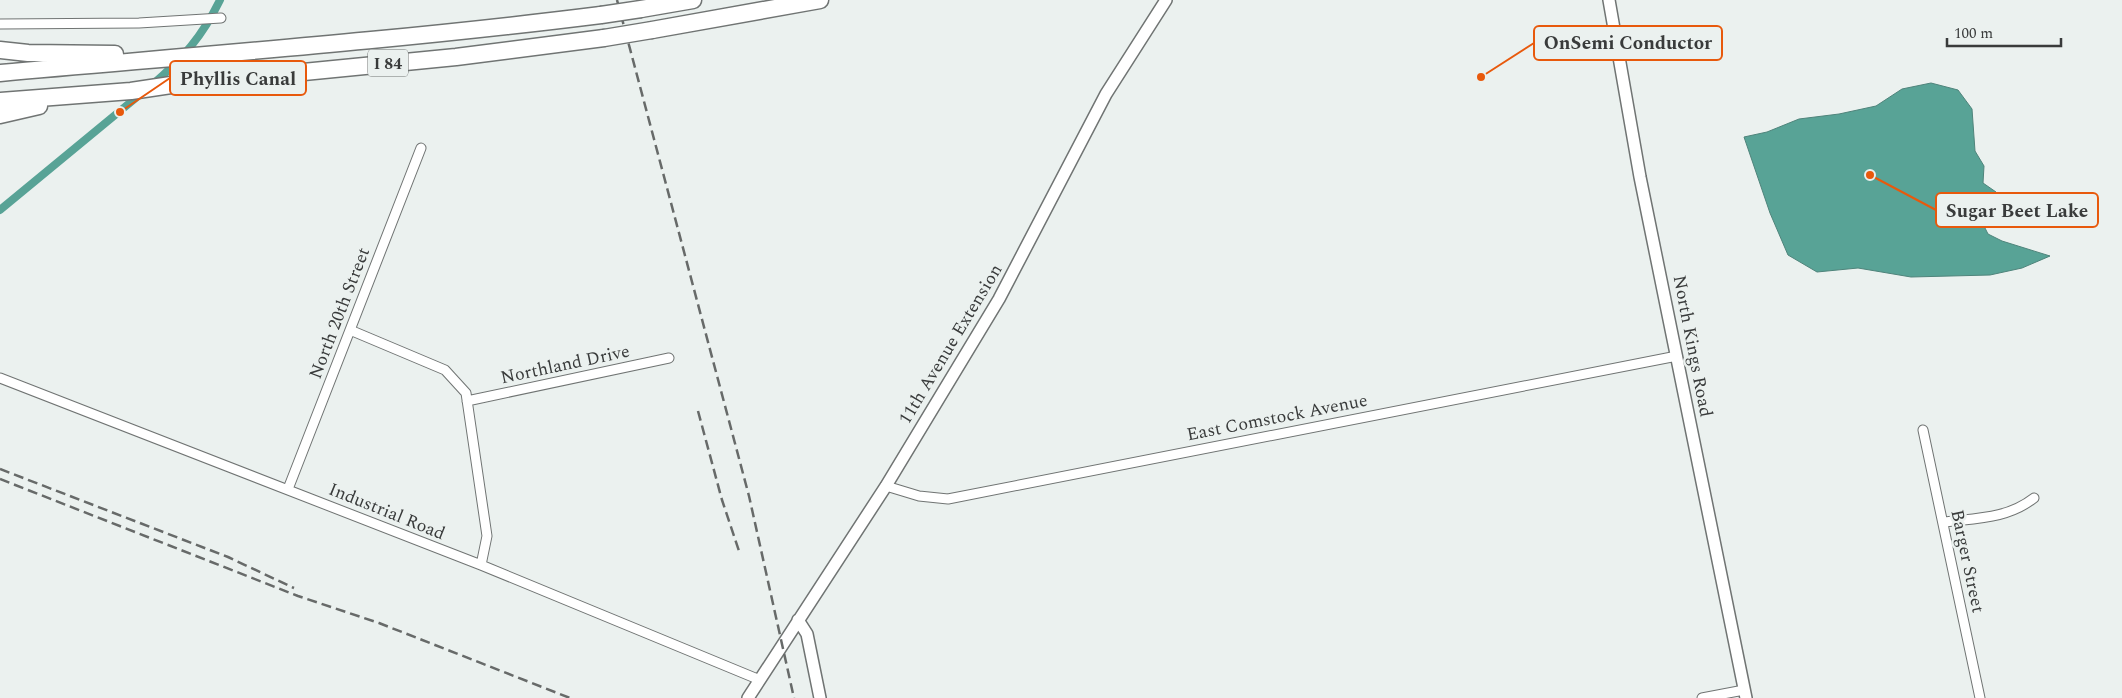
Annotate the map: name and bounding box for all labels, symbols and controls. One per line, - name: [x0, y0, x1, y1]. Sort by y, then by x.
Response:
- scale bar: [1947, 15, 2061, 47]
- text: 100 m: [1954, 22, 1993, 45]
- callout: OnSemi Conductor: [1534, 26, 1722, 60]
- text: OnSemi Conductor: [1544, 29, 1713, 58]
- road number: I 84: [368, 49, 408, 76]
- callout: Phyllis Canal: [170, 61, 306, 95]
- text: Phyllis Canal: [180, 65, 296, 94]
- callout: Sugar Beet Lake: [1936, 193, 2098, 227]
- text: Sugar Beet Lake: [1946, 197, 2088, 226]
- street label: North 20th Street: [302, 243, 377, 383]
- street label: 11th Avenue Extension: [892, 259, 1009, 430]
- street label: North Kings Road: [1666, 273, 1719, 419]
- street label: Northland Drive: [498, 338, 632, 391]
- street label: East Comstock Avenue: [1184, 387, 1370, 448]
- street label: Industrial Road: [324, 476, 449, 547]
- street label: Barger Street: [1943, 507, 1992, 615]

